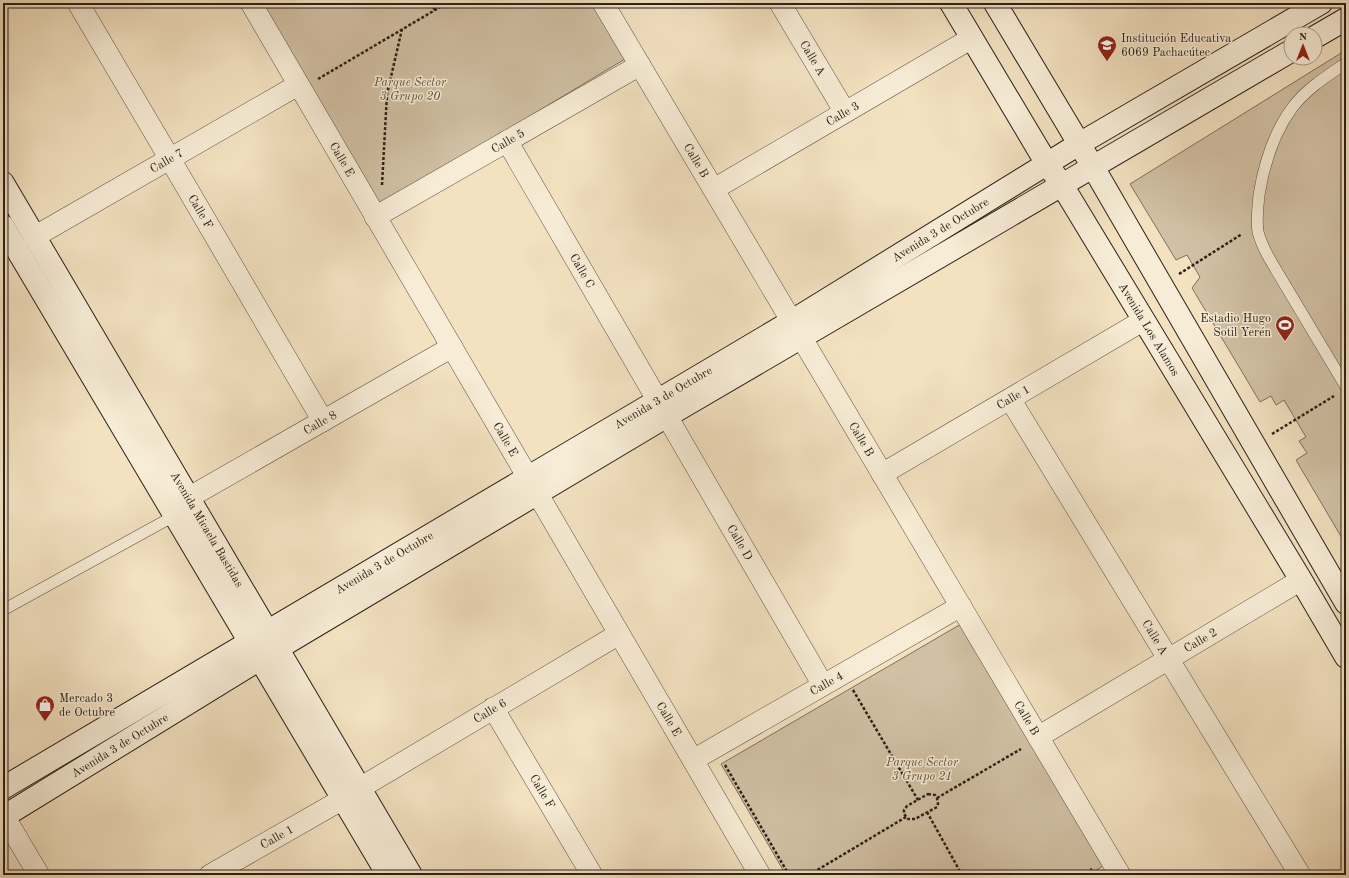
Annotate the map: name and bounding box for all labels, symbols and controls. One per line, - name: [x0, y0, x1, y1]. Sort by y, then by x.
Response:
- north arrow: [1283, 26, 1323, 66]
- text: N: [1299, 32, 1308, 43]
- place label: Institución Educativa 6069 Pachacútec: [1121, 33, 1231, 59]
- school or university icon: Institución Educativa 6069 Pachacútec: [1096, 34, 1118, 62]
- street label: Calle A: [797, 39, 827, 78]
- park label: Parque Sector 3 Grupo 20: [373, 77, 447, 103]
- street label: Calle 3: [824, 100, 862, 129]
- street label: Calle 5: [489, 127, 527, 156]
- street label: Calle E: [327, 141, 356, 179]
- street label: Calle B: [681, 142, 710, 180]
- street label: Calle 7: [148, 147, 186, 176]
- street label: Calle F: [185, 193, 214, 231]
- street label: Avenida 3 de Octubre: [890, 196, 992, 265]
- street label: Calle C: [567, 252, 596, 290]
- street label: Avenida Los Alamos: [1116, 281, 1181, 379]
- place label: Estadio Hugo Sotil Yerén: [1200, 313, 1272, 339]
- sports icon: Estadio Hugo Sotil Yerén: [1274, 314, 1296, 342]
- street label: Avenida 3 de Octubre: [613, 364, 715, 432]
- street label: Calle 1: [995, 383, 1032, 412]
- street label: Calle 8: [302, 409, 339, 438]
- street label: Calle E: [490, 420, 519, 459]
- street label: Calle B: [846, 420, 875, 459]
- street label: Avenida Micaela Bastidas: [168, 470, 245, 590]
- street label: Calle D: [724, 523, 754, 562]
- street label: Avenida 3 de Octubre: [334, 529, 436, 597]
- street label: Calle A: [1139, 618, 1169, 657]
- street label: Calle 2: [1182, 627, 1219, 655]
- street label: Calle 4: [808, 670, 846, 698]
- place label: Mercado 3 de Octubre: [59, 693, 115, 719]
- shop icon: Mercado 3 de Octubre: [34, 694, 56, 722]
- street label: Calle 6: [472, 697, 509, 726]
- street label: Calle B: [1011, 699, 1041, 738]
- street label: Calle E: [653, 700, 683, 739]
- street label: Avenida 3 de Octubre: [70, 712, 171, 780]
- park label: Parque Sector 3 Grupo 21: [885, 757, 959, 783]
- street label: Calle F: [527, 773, 556, 811]
- street label: Calle 1: [259, 823, 296, 852]

